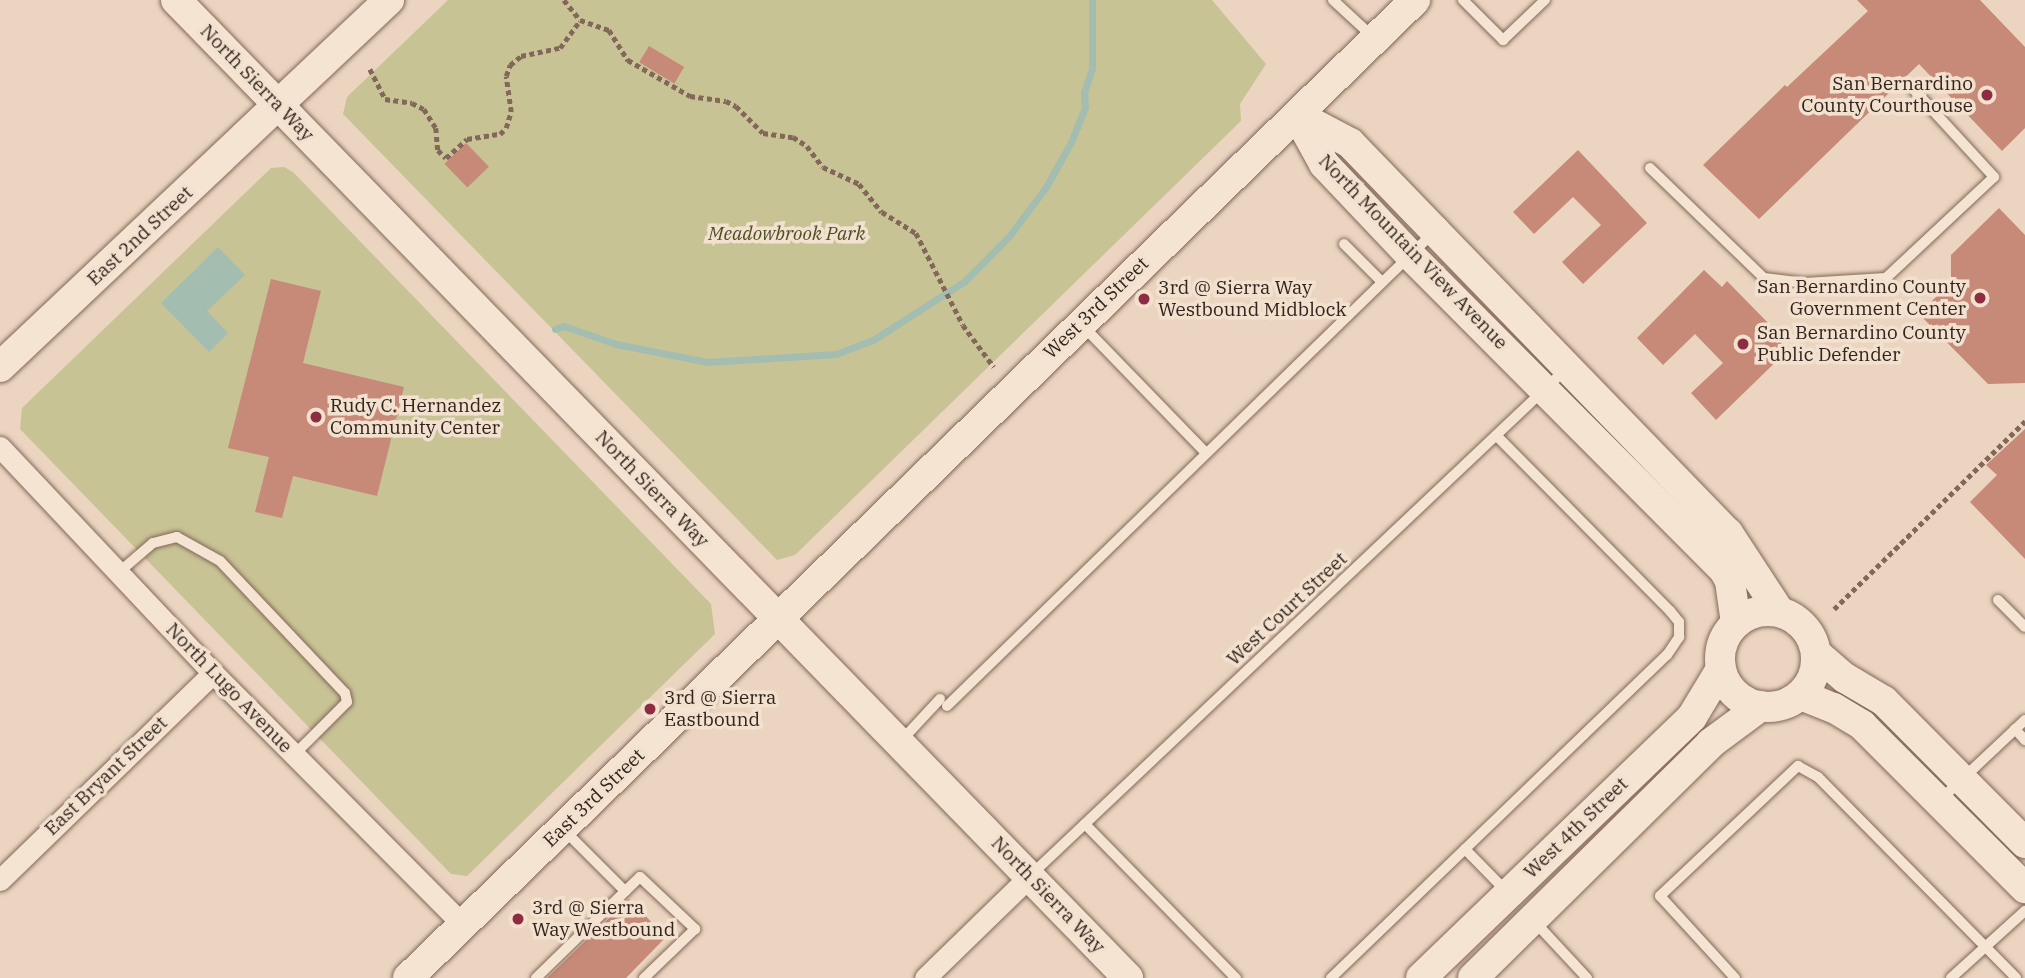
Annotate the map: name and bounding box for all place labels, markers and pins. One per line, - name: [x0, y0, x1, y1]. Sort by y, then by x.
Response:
- place label: San Bernardino County Courthouse: [1801, 73, 1973, 117]
- marker: San Bernardino County Courthouse: [1979, 87, 1995, 103]
- place label: San Bernardino County Government Center: [1757, 276, 1966, 320]
- place label: 3rd @ Sierra Way Westbound Midblock: [1158, 277, 1347, 321]
- marker: San Bernardino County Government Center: [1972, 290, 1988, 306]
- marker: 3rd @ Sierra Way Westbound Midblock: [1136, 291, 1152, 307]
- place label: San Bernardino County Public Defender: [1757, 322, 1966, 366]
- marker: San Bernardino County Public Defender: [1735, 336, 1751, 352]
- place label: Rudy C. Hernandez Community Center: [330, 395, 501, 439]
- marker: Rudy C. Hernandez Community Center: [308, 409, 324, 425]
- place label: 3rd @ Sierra Eastbound: [664, 687, 776, 731]
- marker: 3rd @ Sierra Eastbound: [642, 701, 658, 717]
- place label: 3rd @ Sierra Way Westbound: [532, 897, 675, 941]
- marker: 3rd @ Sierra Way Westbound: [510, 911, 526, 927]

